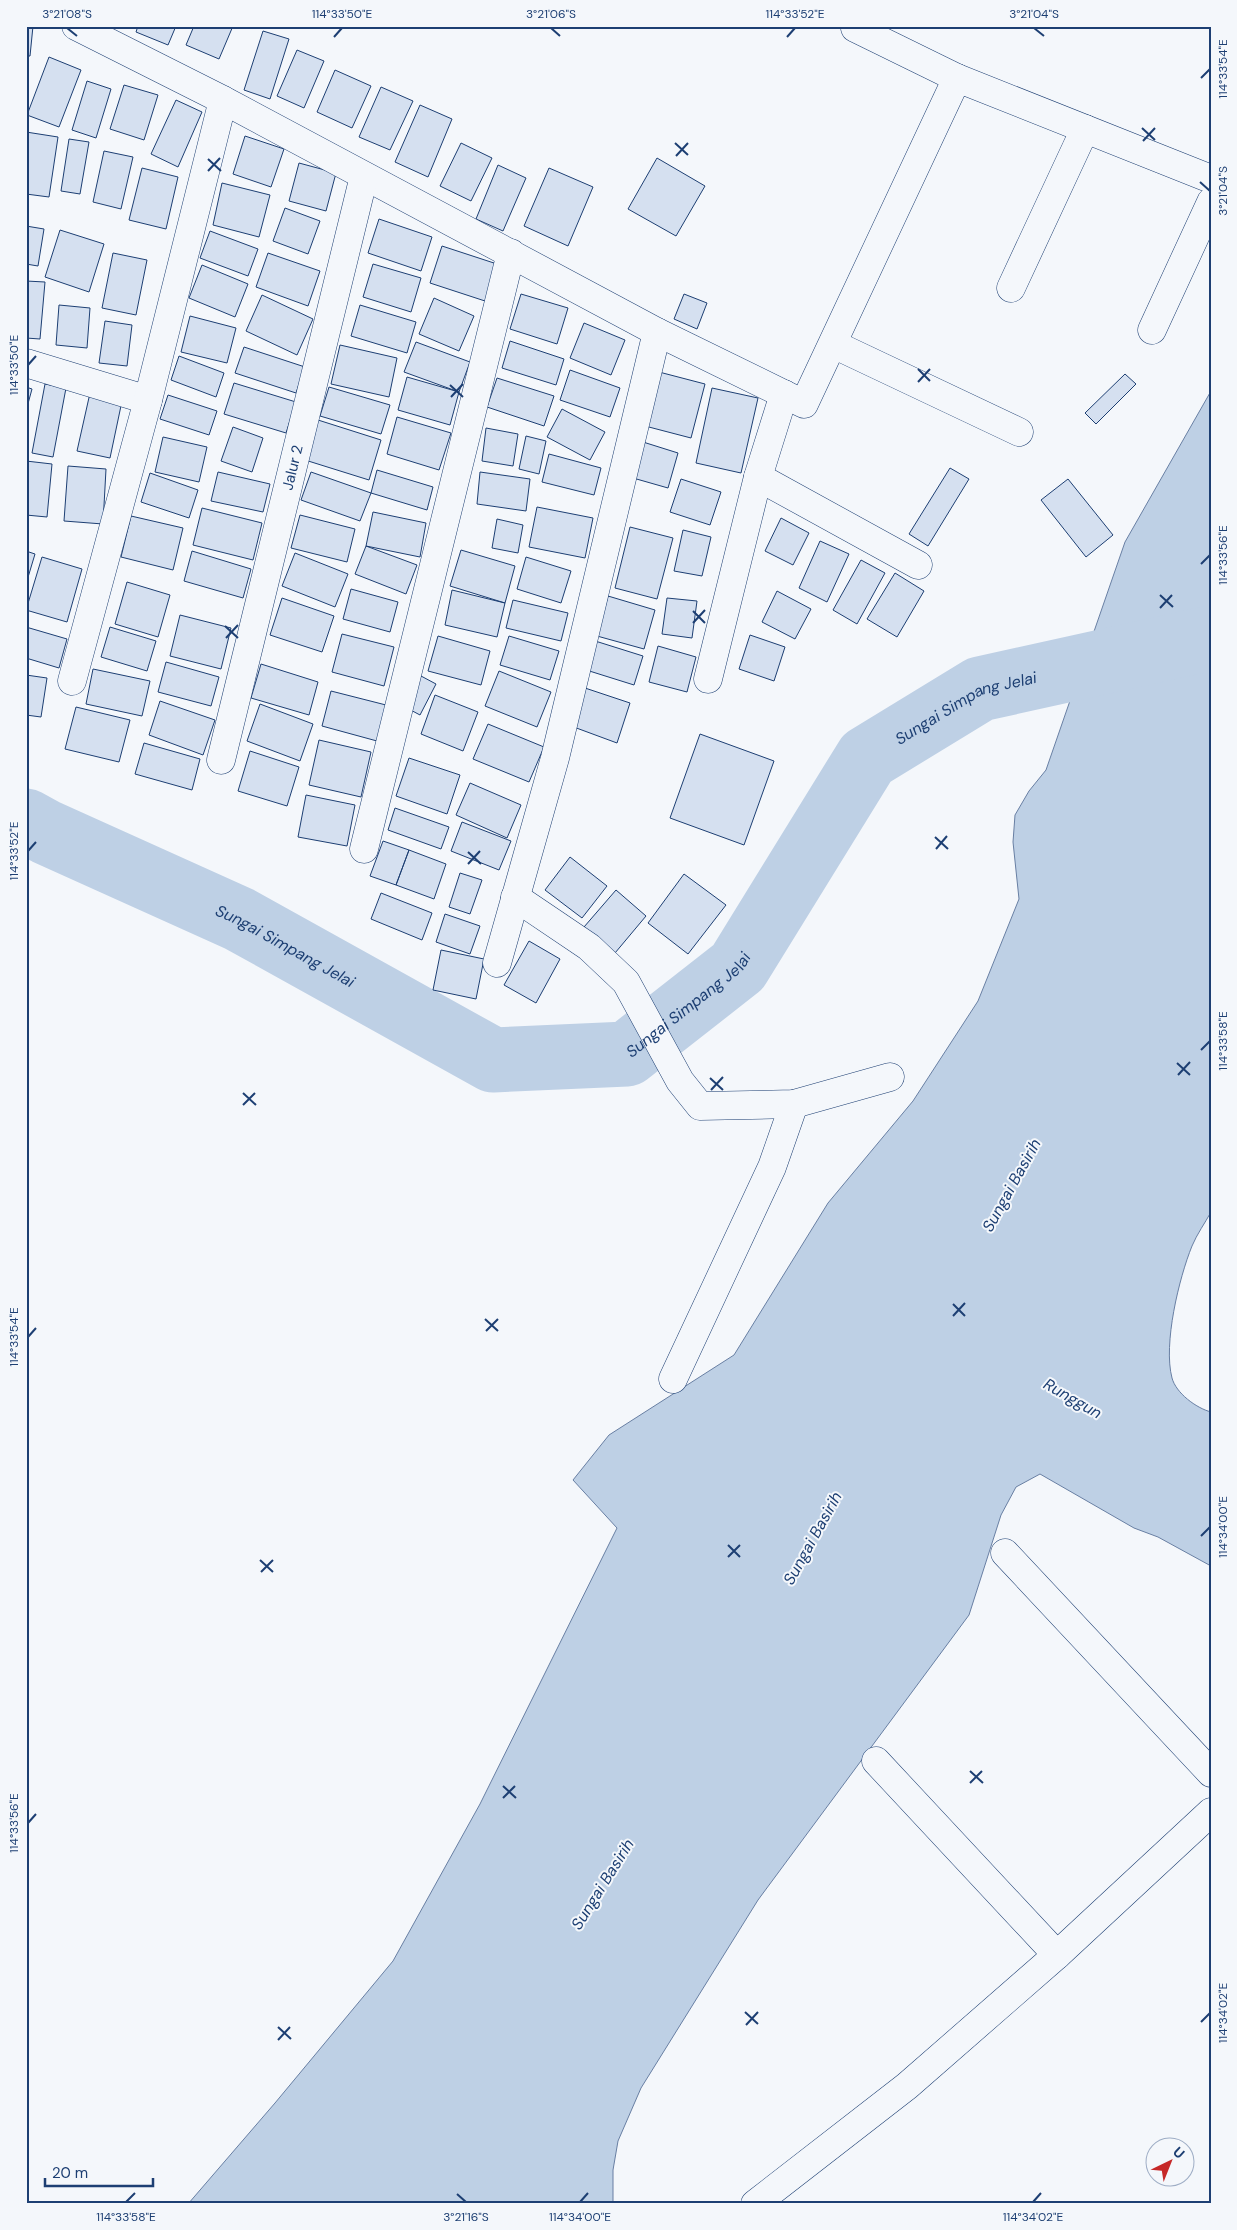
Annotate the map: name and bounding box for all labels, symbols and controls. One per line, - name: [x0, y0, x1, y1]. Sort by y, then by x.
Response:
- text: 3°21'08"S: [42, 6, 92, 22]
- text: 114°33'50"E: [312, 6, 372, 22]
- text: 3°21'06"S: [526, 6, 576, 22]
- text: 114°33'52"E: [766, 6, 825, 22]
- text: 3°21'04"S: [1009, 6, 1059, 22]
- text: 114°33'54"E: [1215, 39, 1231, 99]
- text: 3°21'04"S: [1215, 166, 1231, 216]
- text: 114°33'50"E: [6, 335, 22, 395]
- street label: Jalur 2: [277, 443, 308, 492]
- text: 114°33'56"E: [1215, 525, 1231, 585]
- water label: Sungai Simpang Jelai: [891, 667, 1040, 750]
- text: 114°33'52"E: [6, 821, 22, 880]
- water label: Sungai Simpang Jelai: [212, 900, 360, 993]
- water label: Sungai Simpang Jelai: [622, 947, 756, 1062]
- text: 114°33'58"E: [1215, 1011, 1231, 1071]
- water label: Sungai Basirih: [977, 1135, 1046, 1235]
- text: 114°33'54"E: [6, 1307, 22, 1367]
- water label: Runggun: [1040, 1373, 1106, 1424]
- water label: Sungai Basirih: [778, 1488, 847, 1588]
- text: 114°34'00"E: [1215, 1496, 1231, 1558]
- text: 114°33'56"E: [6, 1793, 22, 1853]
- water label: Sungai Basirih: [566, 1835, 639, 1934]
- text: 114°34'02"E: [1215, 1983, 1231, 2043]
- north arrow: [1144, 2138, 1194, 2188]
- text: U: [1169, 2143, 1189, 2162]
- scale bar: [45, 2155, 152, 2187]
- text: 20 m: [52, 2163, 88, 2183]
- text: 114°33'58"E: [96, 2209, 156, 2225]
- text: 3°21'16"S: [443, 2209, 489, 2225]
- text: 114°34'00"E: [549, 2209, 611, 2225]
- text: 114°34'02"E: [1003, 2209, 1063, 2225]

